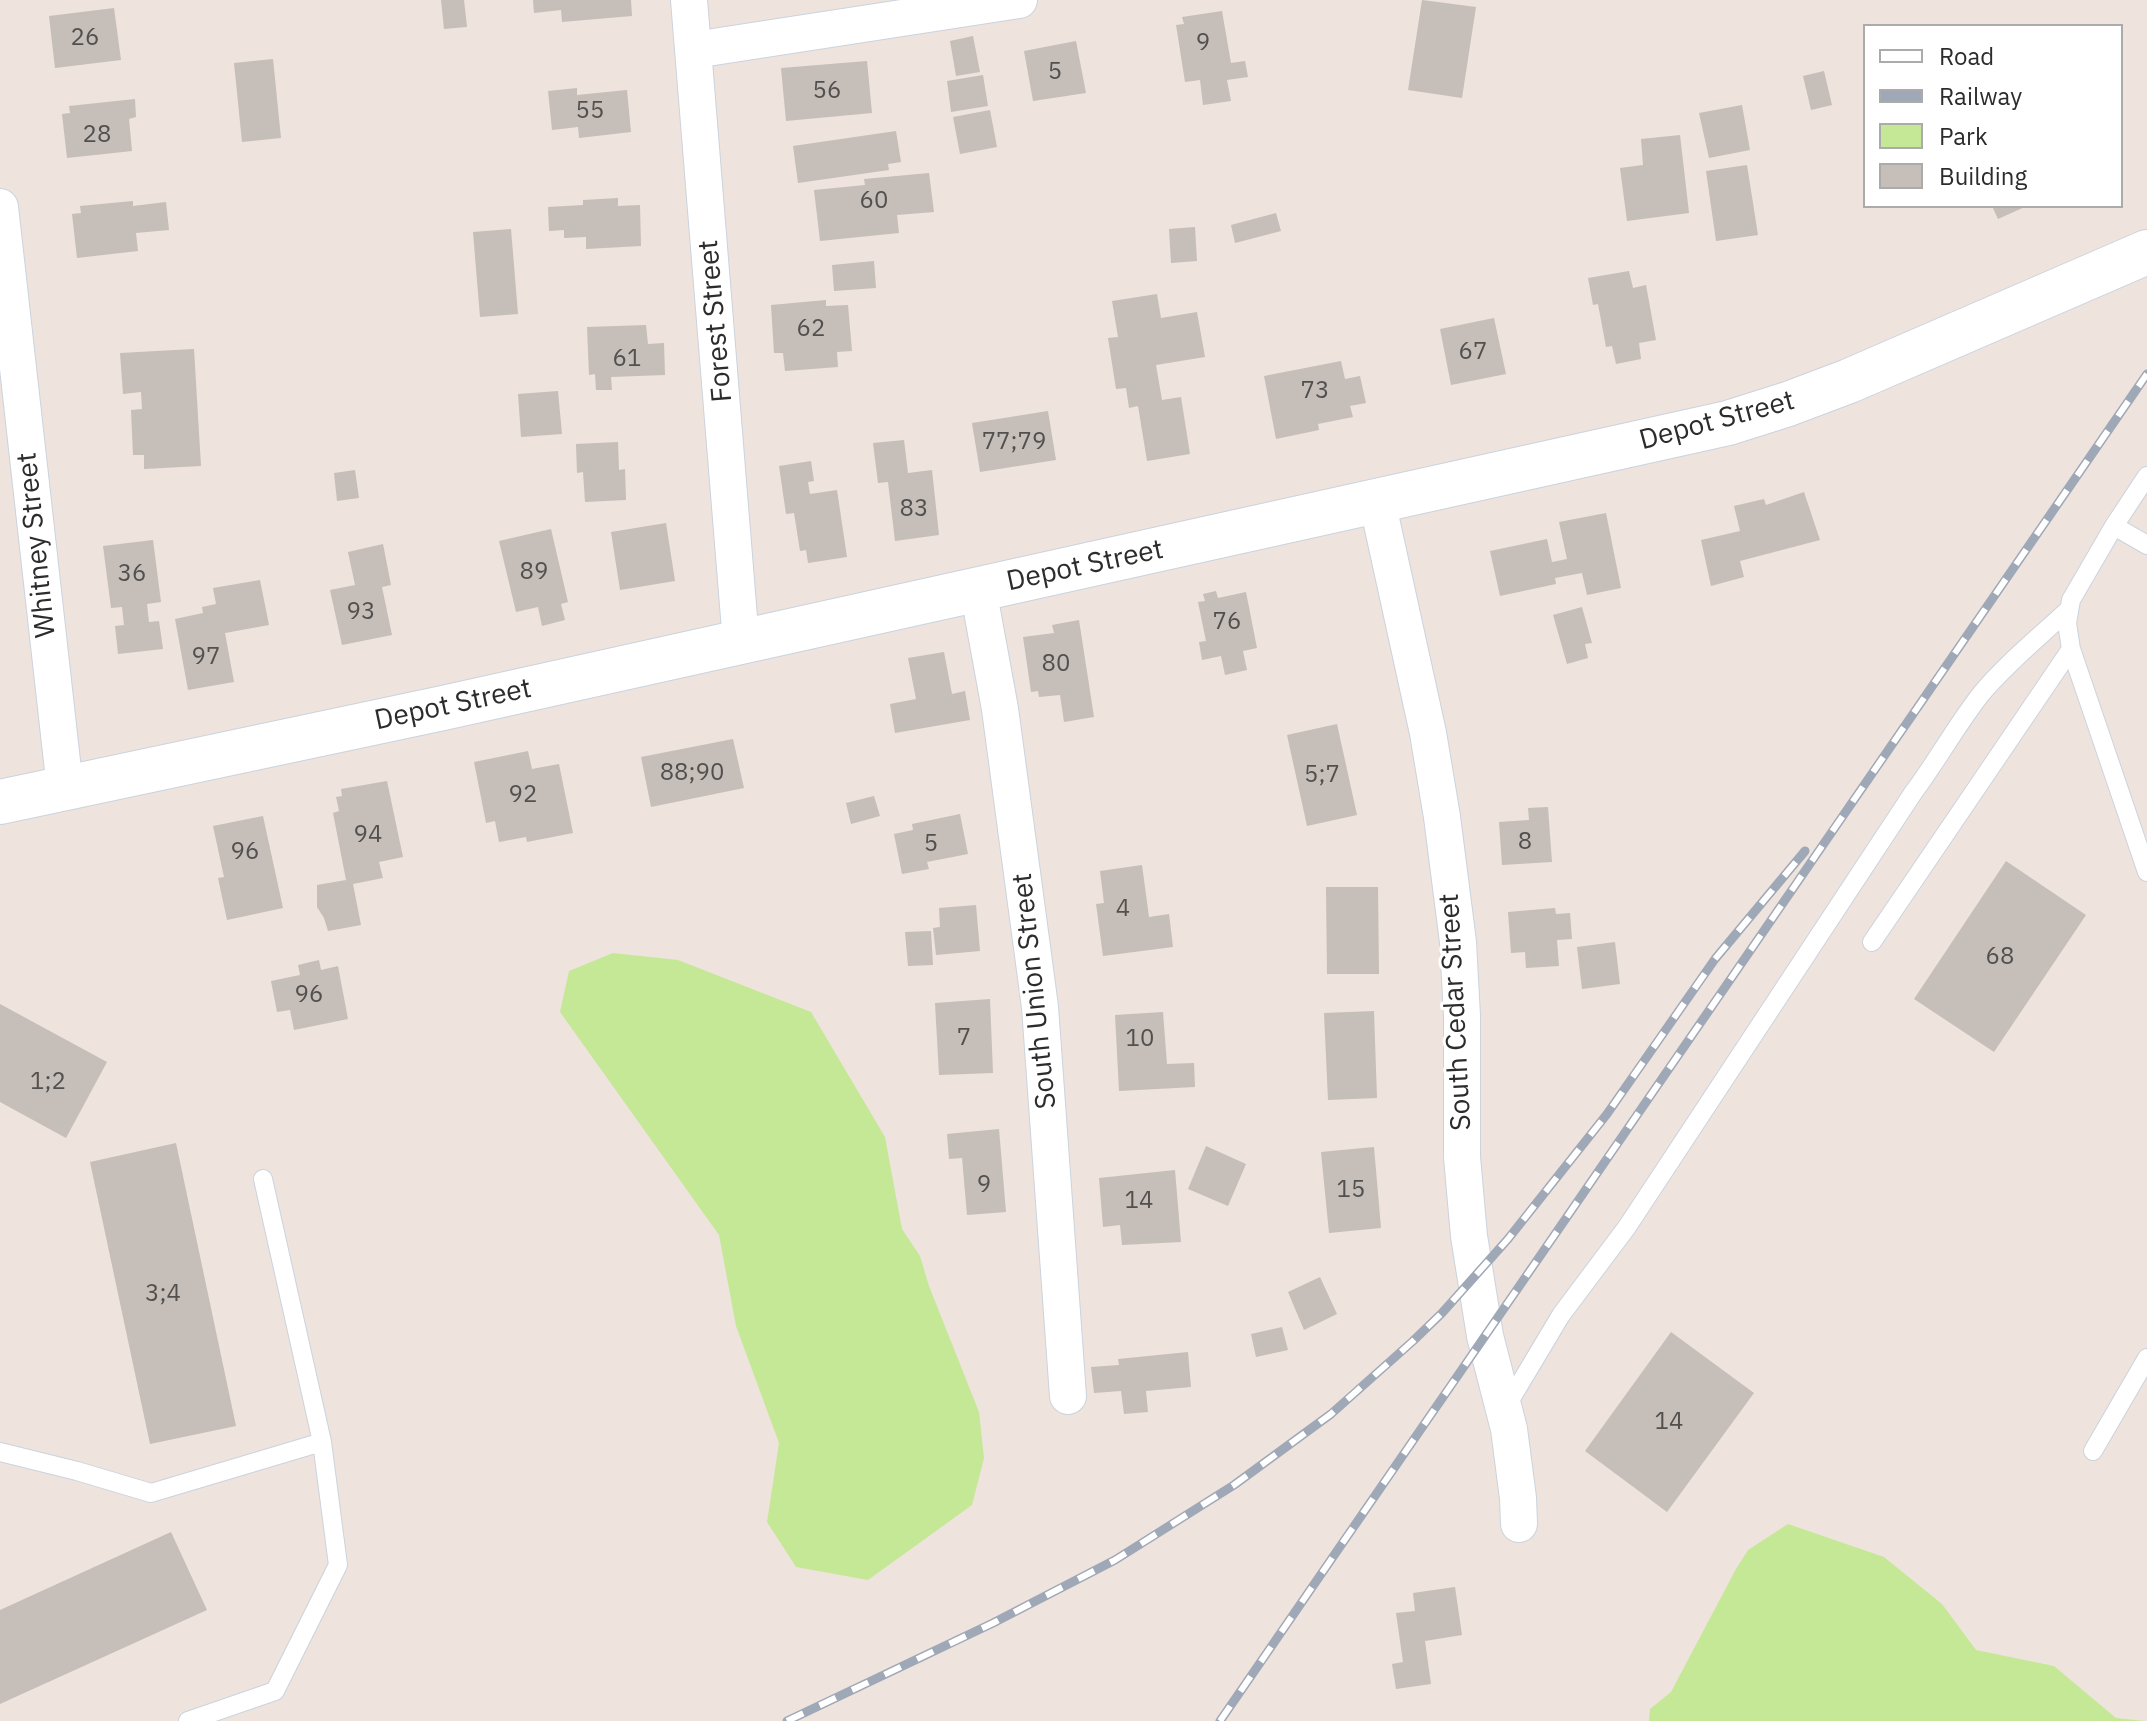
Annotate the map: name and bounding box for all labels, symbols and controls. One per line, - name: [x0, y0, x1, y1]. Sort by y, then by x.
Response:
- house number: 26: [71, 24, 99, 52]
- legend: [1863, 24, 2123, 208]
- house number: 9: [1196, 29, 1210, 57]
- text: Road: [1939, 40, 1994, 72]
- house number: 5: [1048, 58, 1062, 86]
- house number: 56: [813, 77, 841, 105]
- text: Railway: [1939, 80, 2022, 112]
- house number: 55: [576, 97, 604, 125]
- text: Park: [1939, 120, 1988, 152]
- house number: 28: [83, 121, 111, 149]
- text: Building: [1939, 160, 2027, 192]
- house number: 60: [860, 187, 888, 215]
- street label: Forest Street: [692, 238, 740, 404]
- house number: 62: [797, 315, 825, 343]
- house number: 67: [1459, 338, 1487, 366]
- house number: 61: [613, 345, 641, 373]
- house number: 73: [1301, 377, 1329, 405]
- street label: Depot Street: [1636, 384, 1798, 458]
- house number: 77;79: [982, 428, 1046, 456]
- street label: Whitney Street: [11, 451, 63, 639]
- house number: 83: [900, 495, 928, 523]
- street label: Depot Street: [1004, 533, 1166, 599]
- house number: 89: [520, 558, 548, 586]
- house number: 36: [118, 560, 146, 588]
- house number: 93: [347, 598, 375, 626]
- house number: 76: [1213, 608, 1241, 636]
- house number: 97: [192, 643, 220, 671]
- house number: 80: [1042, 650, 1070, 678]
- street label: Depot Street: [372, 672, 534, 738]
- house number: 88;90: [660, 759, 724, 787]
- house number: 5;7: [1304, 761, 1340, 789]
- house number: 92: [509, 781, 537, 809]
- house number: 94: [354, 821, 382, 849]
- house number: 8: [1518, 828, 1532, 856]
- house number: 5: [924, 830, 938, 858]
- house number: 96: [231, 838, 259, 866]
- street label: South Union Street: [1006, 871, 1064, 1111]
- street label: South Cedar Street: [1433, 892, 1479, 1132]
- house number: 4: [1116, 895, 1130, 923]
- house number: 68: [1986, 943, 2014, 971]
- house number: 96: [295, 981, 323, 1009]
- house number: 7: [957, 1024, 971, 1052]
- house number: 10: [1126, 1025, 1154, 1053]
- house number: 1;2: [30, 1068, 66, 1096]
- house number: 9: [977, 1171, 991, 1199]
- house number: 15: [1337, 1176, 1365, 1204]
- house number: 14: [1125, 1187, 1153, 1215]
- house number: 3;4: [145, 1280, 181, 1308]
- house number: 14: [1655, 1408, 1683, 1436]

